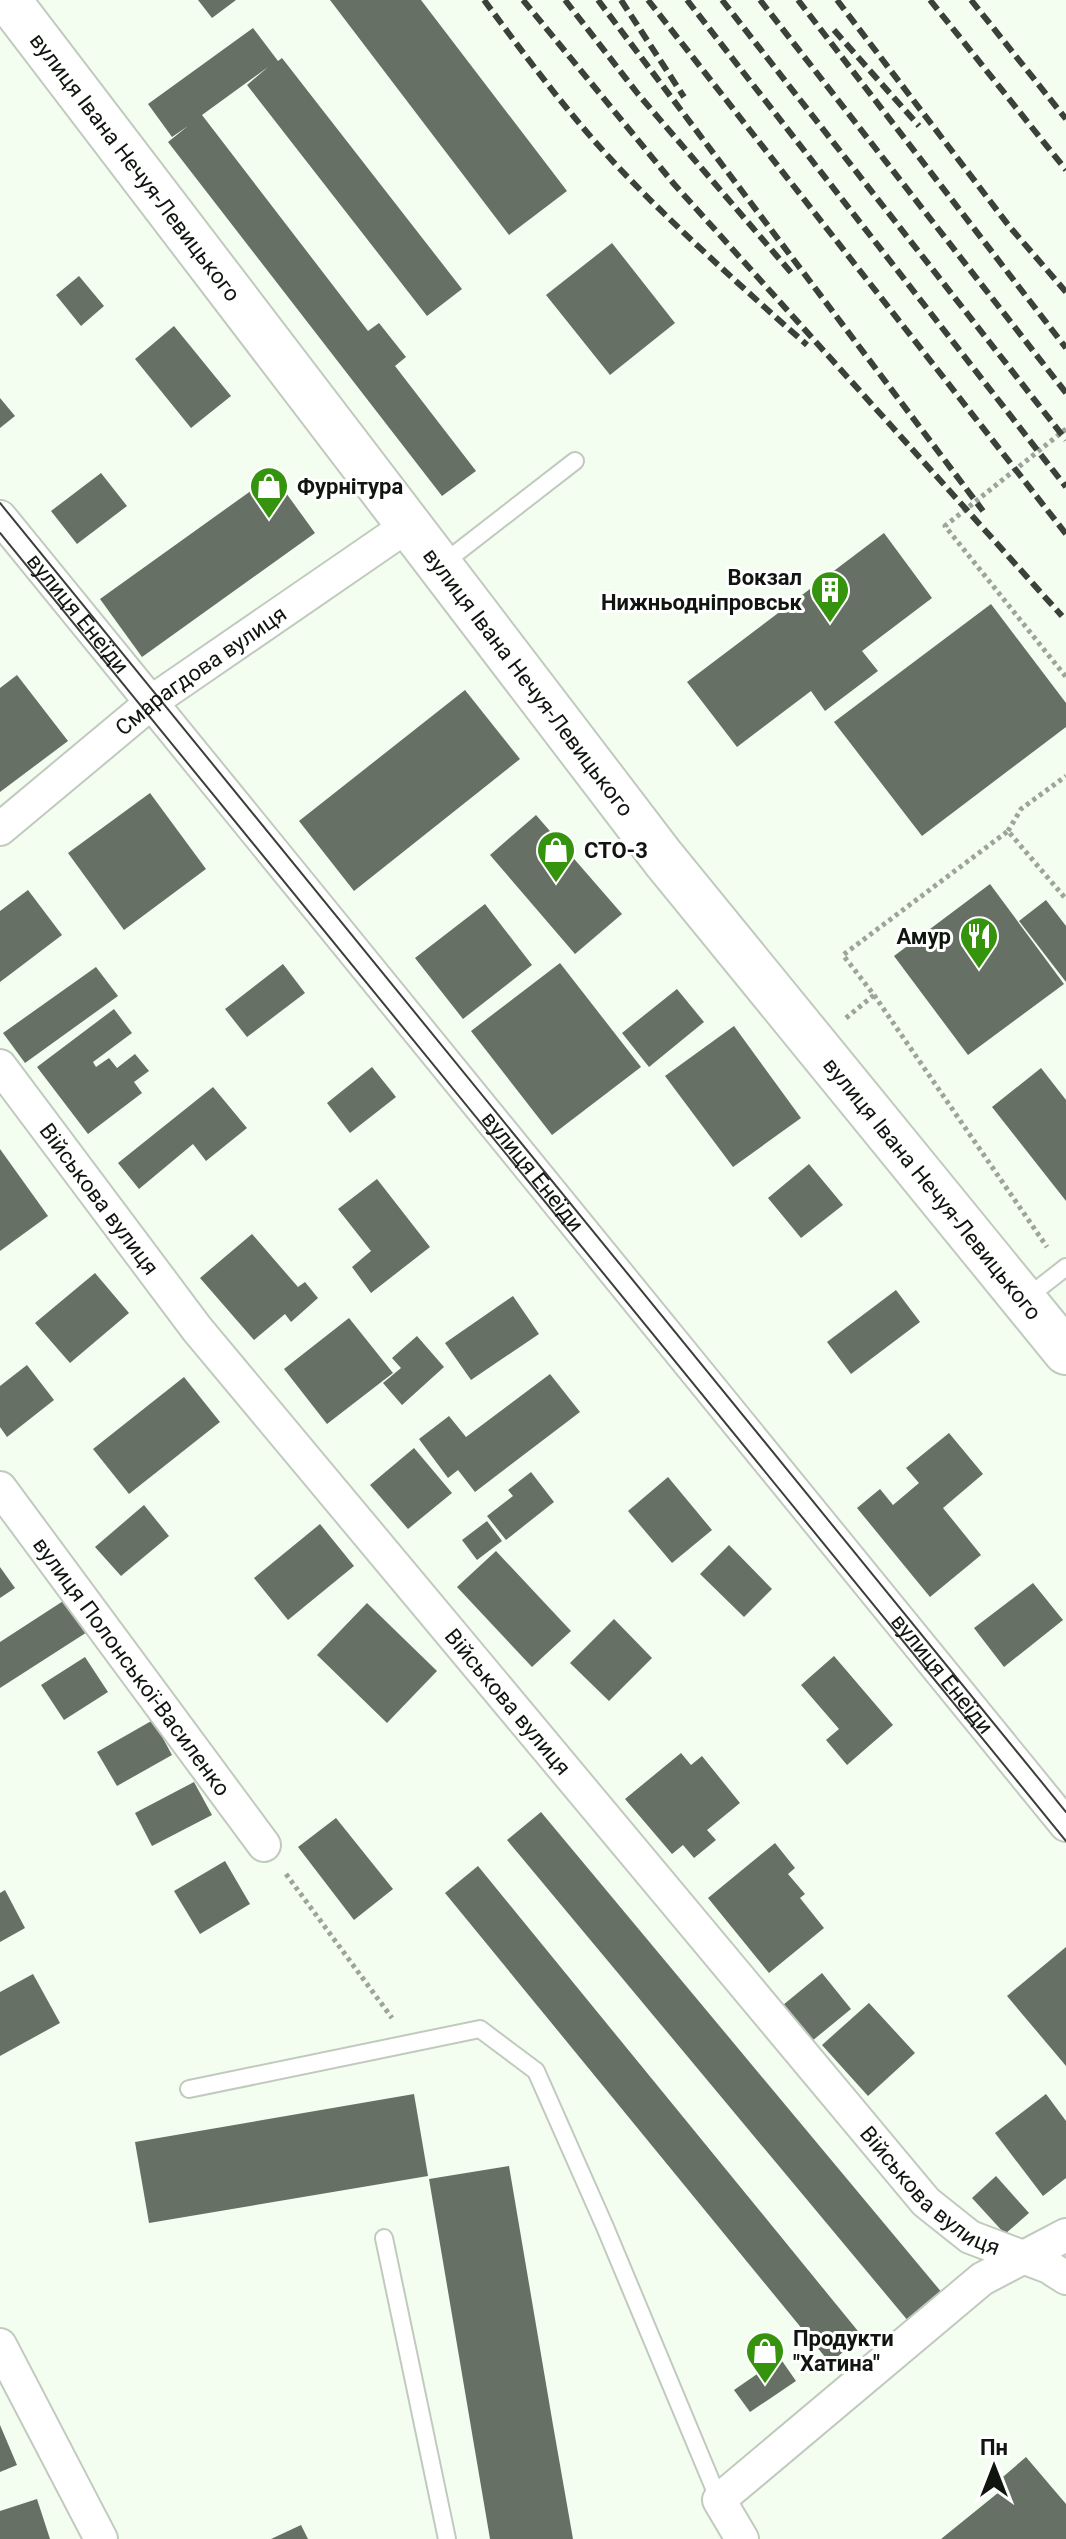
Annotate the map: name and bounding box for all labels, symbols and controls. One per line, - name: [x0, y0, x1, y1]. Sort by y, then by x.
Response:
- street label: вулиця Івана Нечуя-Левицького: [25, 28, 245, 306]
- shop icon: Фурнітура: [248, 465, 290, 520]
- place label: Фурнітура: [297, 474, 403, 499]
- street label: вулиця Івана Нечуя-Левицького: [418, 543, 638, 821]
- street label: вулиця Енеїди: [22, 549, 134, 678]
- place label: Вокзал Нижньодніпровськ: [601, 565, 803, 615]
- building icon: Вокзал Нижньодніпровськ: [809, 569, 851, 624]
- street label: Смарагдова вулиця: [110, 601, 291, 741]
- shop icon: СТО-3: [535, 829, 577, 884]
- place label: СТО-3: [584, 838, 648, 863]
- restaurant icon: Амур: [958, 915, 1000, 970]
- place label: Амур: [896, 924, 951, 949]
- street label: вулиця Івана Нечуя-Левицького: [818, 1053, 1046, 1325]
- street label: вулиця Енеїди: [477, 1107, 589, 1236]
- street label: Військова вулиця: [34, 1119, 164, 1280]
- street label: вулиця Полонської-Василенко: [28, 1533, 235, 1801]
- street label: вулиця Енеїди: [886, 1609, 998, 1739]
- street label: Військова вулиця: [440, 1624, 576, 1780]
- street label: Військова вулиця: [855, 2121, 1003, 2260]
- place label: Продукти "Хатина": [793, 2326, 894, 2376]
- shop icon: Продукти "Хатина": [744, 2330, 786, 2385]
- north arrow: [954, 2427, 1034, 2507]
- text: Пн: [980, 2435, 1008, 2460]

